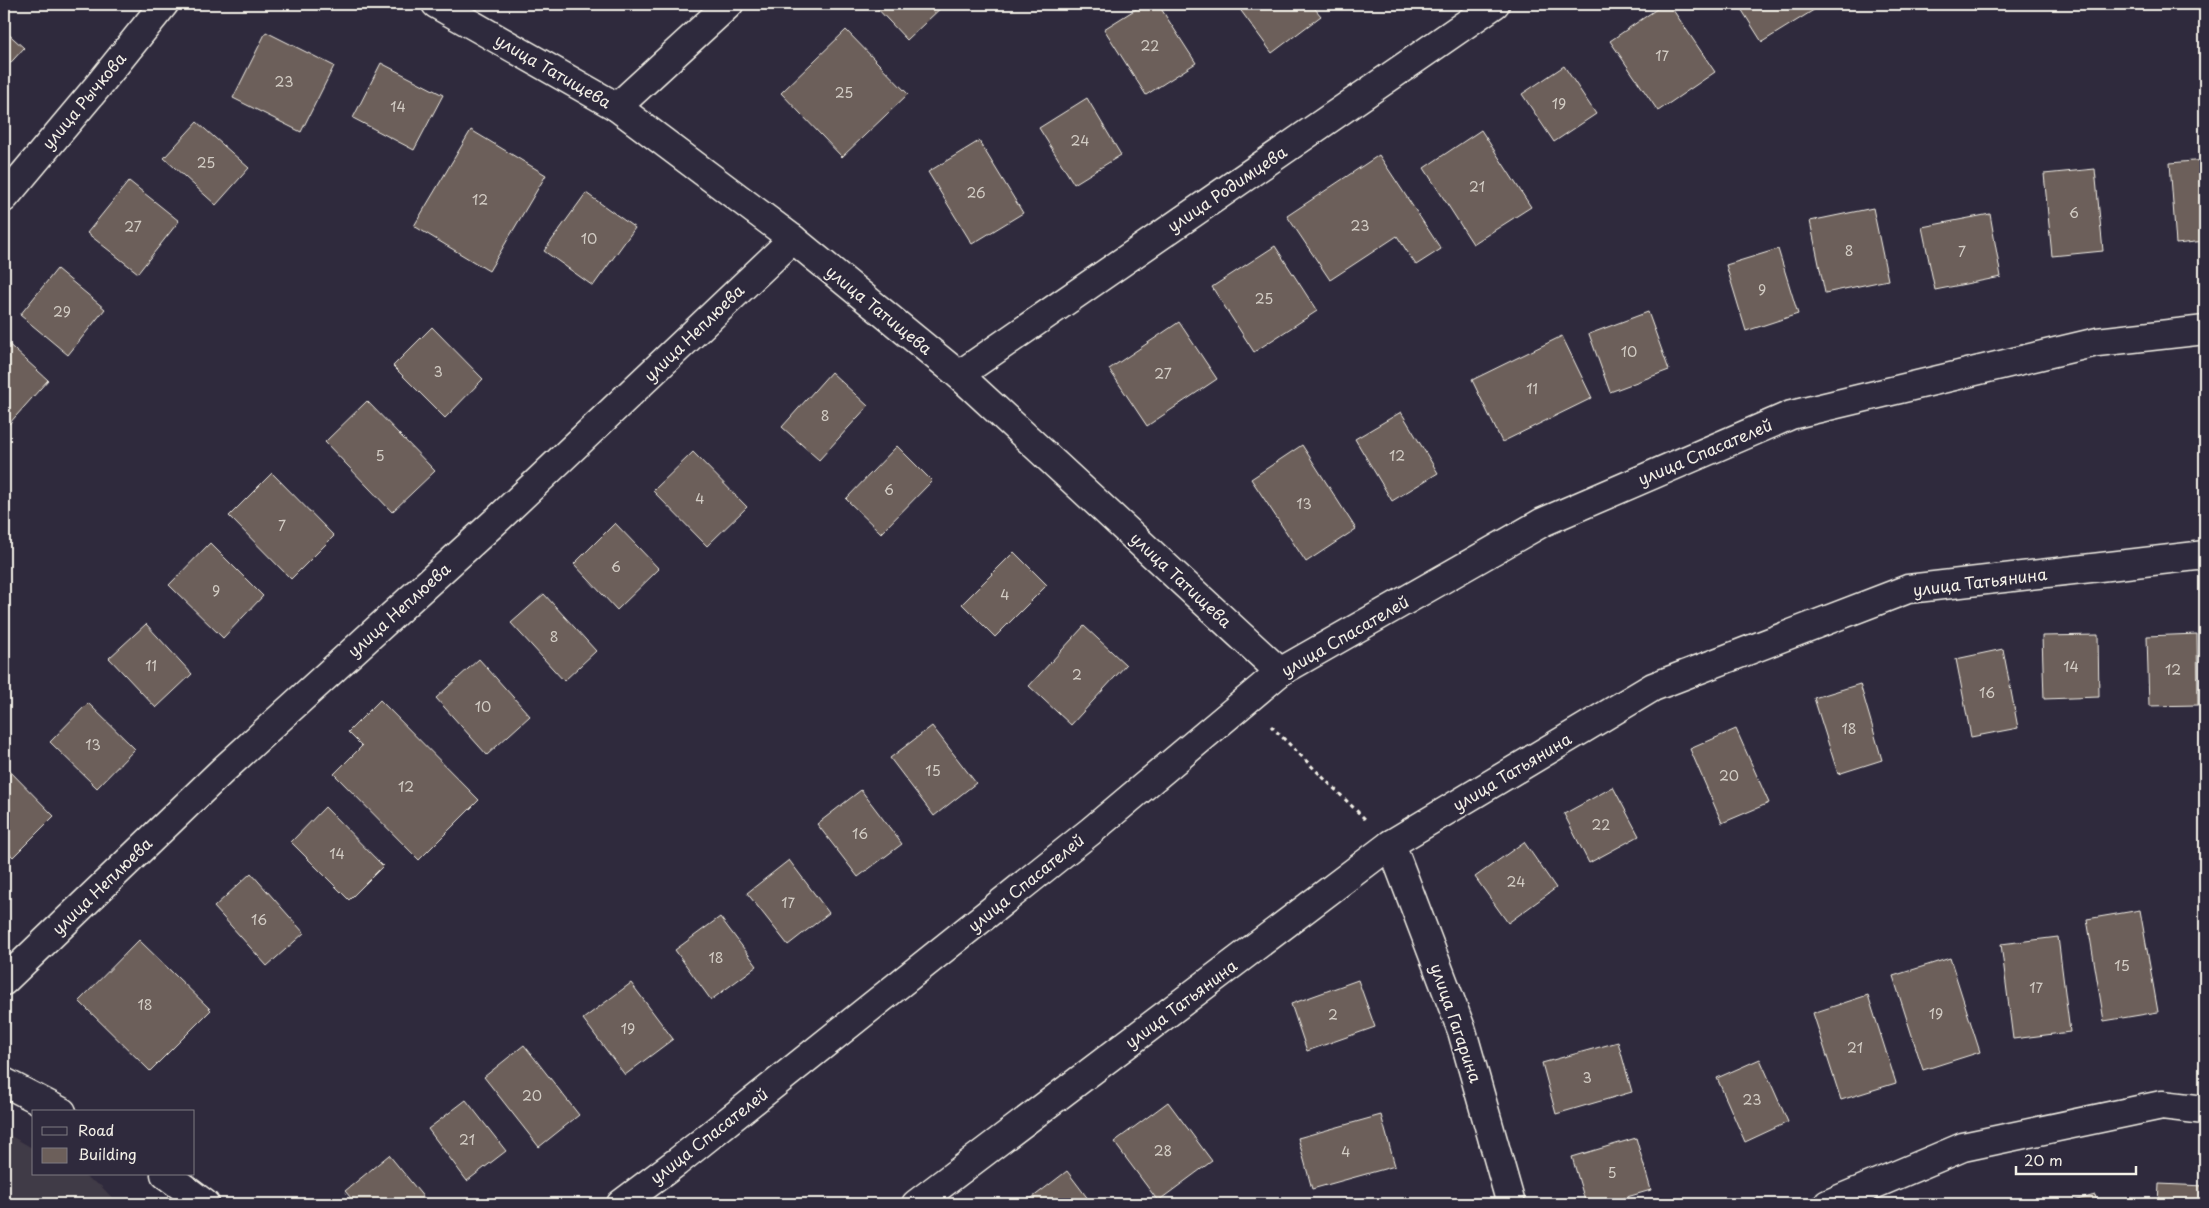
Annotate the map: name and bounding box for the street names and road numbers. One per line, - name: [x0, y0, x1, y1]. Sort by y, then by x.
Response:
- street label: улица Татищева: [491, 27, 616, 113]
- street label: улица Рычкова: [36, 47, 131, 154]
- street label: улица Родимцева: [1162, 139, 1291, 237]
- street label: улица Татищева: [821, 259, 938, 360]
- street label: улица Неплюева: [638, 278, 749, 387]
- street label: улица Спасателей: [1634, 412, 1776, 490]
- street label: улица Татищева: [1126, 526, 1238, 633]
- street label: улица Неплюева: [342, 556, 455, 662]
- street label: улица Татьянина: [1912, 561, 2048, 601]
- street label: улица Спасателей: [1276, 589, 1413, 681]
- street label: улица Татьянина: [1448, 726, 1575, 816]
- street label: улица Спасателей: [962, 828, 1089, 937]
- street label: улица Неплюева: [46, 831, 157, 940]
- street label: улица Татьянина: [1119, 953, 1241, 1053]
- street label: улица Гагарина: [1425, 960, 1489, 1086]
- street label: улица Спасателей: [644, 1081, 772, 1189]

